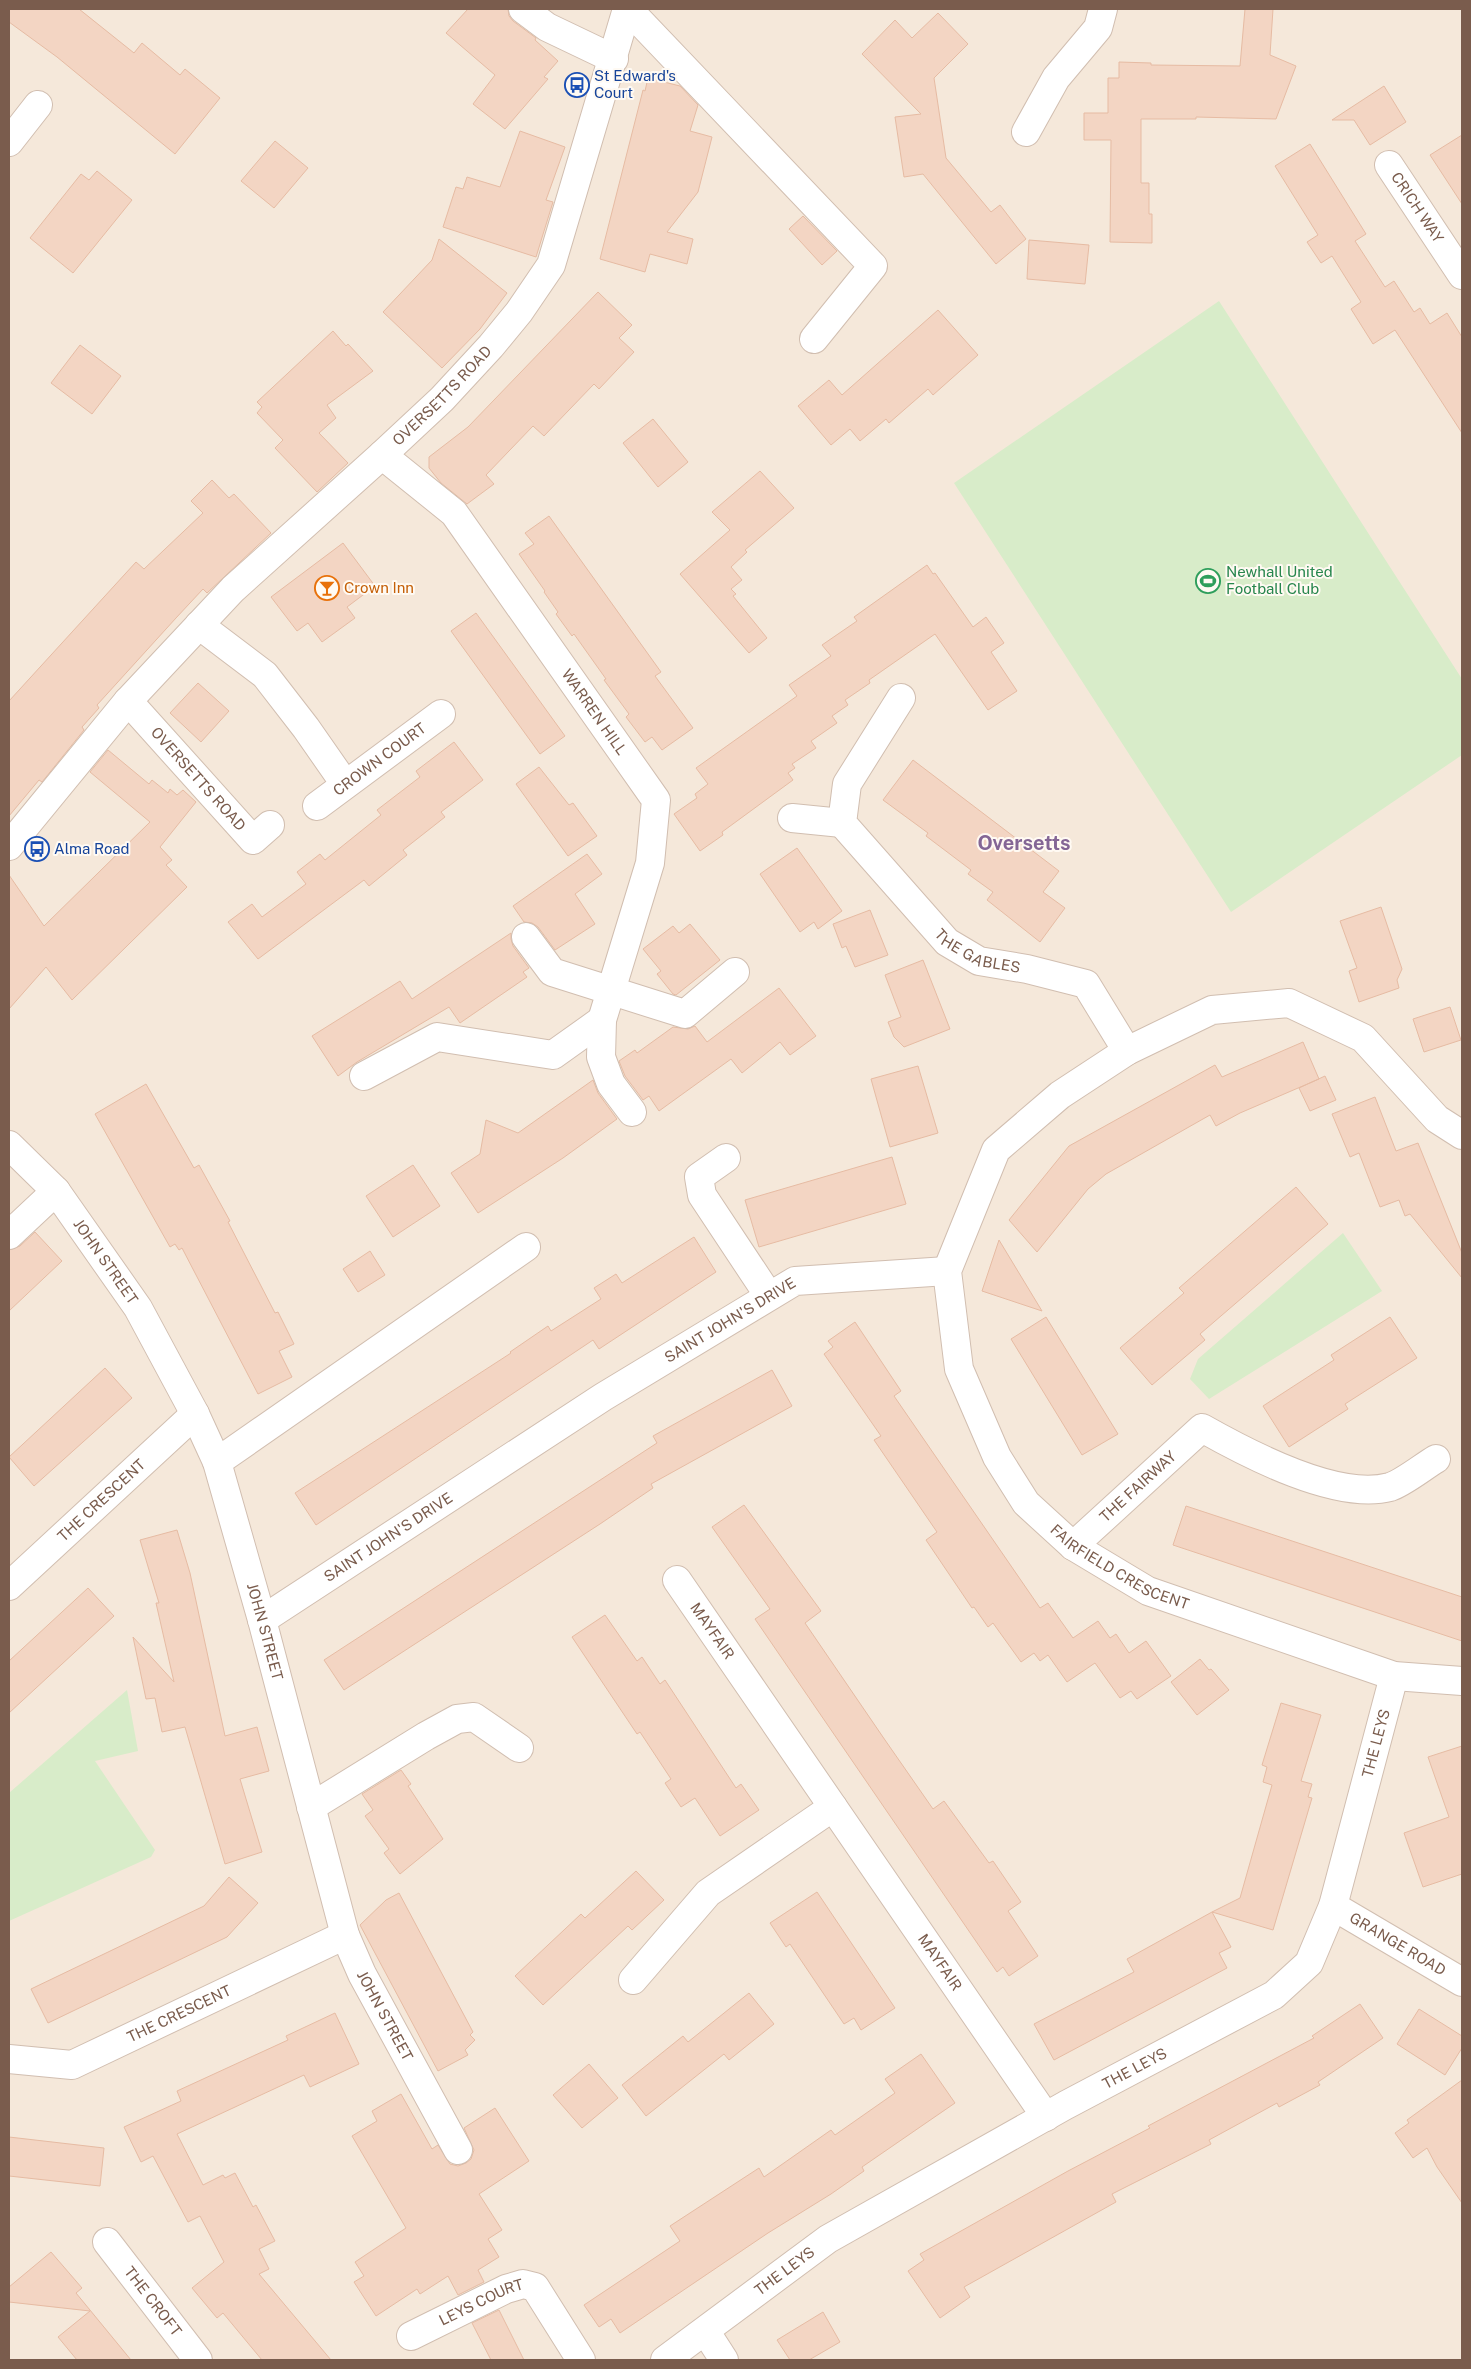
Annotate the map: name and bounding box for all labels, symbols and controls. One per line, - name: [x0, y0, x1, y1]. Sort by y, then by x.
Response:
- place label: St Edward's Court: [594, 67, 676, 101]
- bus stop icon: St Edward's Court: [564, 72, 590, 98]
- street label: CRICH WAY: [1388, 169, 1447, 246]
- street label: OVERSETTS ROAD: [389, 342, 495, 449]
- place label: Newhall United Football Club: [1226, 563, 1333, 597]
- sports icon: Newhall United Football Club: [1195, 568, 1221, 594]
- bar icon: Crown Inn: [314, 575, 340, 601]
- place label: Crown Inn: [344, 579, 414, 596]
- street label: WARREN HILL: [559, 666, 631, 758]
- street label: CROWN COURT: [330, 719, 429, 799]
- street label: OVERSETTS ROAD: [148, 724, 249, 834]
- district label: Oversetts: [977, 831, 1071, 855]
- bus stop icon: Alma Road: [24, 836, 50, 862]
- place label: Alma Road: [54, 840, 130, 857]
- street label: THE GABLES: [932, 925, 1022, 976]
- street label: JOHN STREET: [70, 1215, 142, 1307]
- street label: SAINT JOHN'S DRIVE: [661, 1274, 798, 1366]
- street label: THE FAIRWAY: [1096, 1447, 1179, 1525]
- street label: THE CRESCENT: [54, 1455, 149, 1545]
- street label: SAINT JOHN'S DRIVE: [321, 1489, 455, 1585]
- street label: FAIRFIELD CRESCENT: [1047, 1521, 1192, 1613]
- street label: JOHN STREET: [244, 1581, 287, 1682]
- street label: MAYFAIR: [687, 1599, 738, 1662]
- street label: THE LEYS: [1358, 1707, 1393, 1779]
- street label: GRANGE ROAD: [1347, 1909, 1449, 1979]
- street label: MAYFAIR: [915, 1931, 966, 1994]
- street label: JOHN STREET: [354, 1968, 417, 2064]
- street label: THE CRESCENT: [124, 1981, 234, 2045]
- street label: THE LEYS: [1100, 2044, 1170, 2092]
- street label: THE LEYS: [751, 2243, 818, 2299]
- street label: THE CROFT: [121, 2263, 185, 2339]
- street label: LEYS COURT: [436, 2275, 525, 2329]

